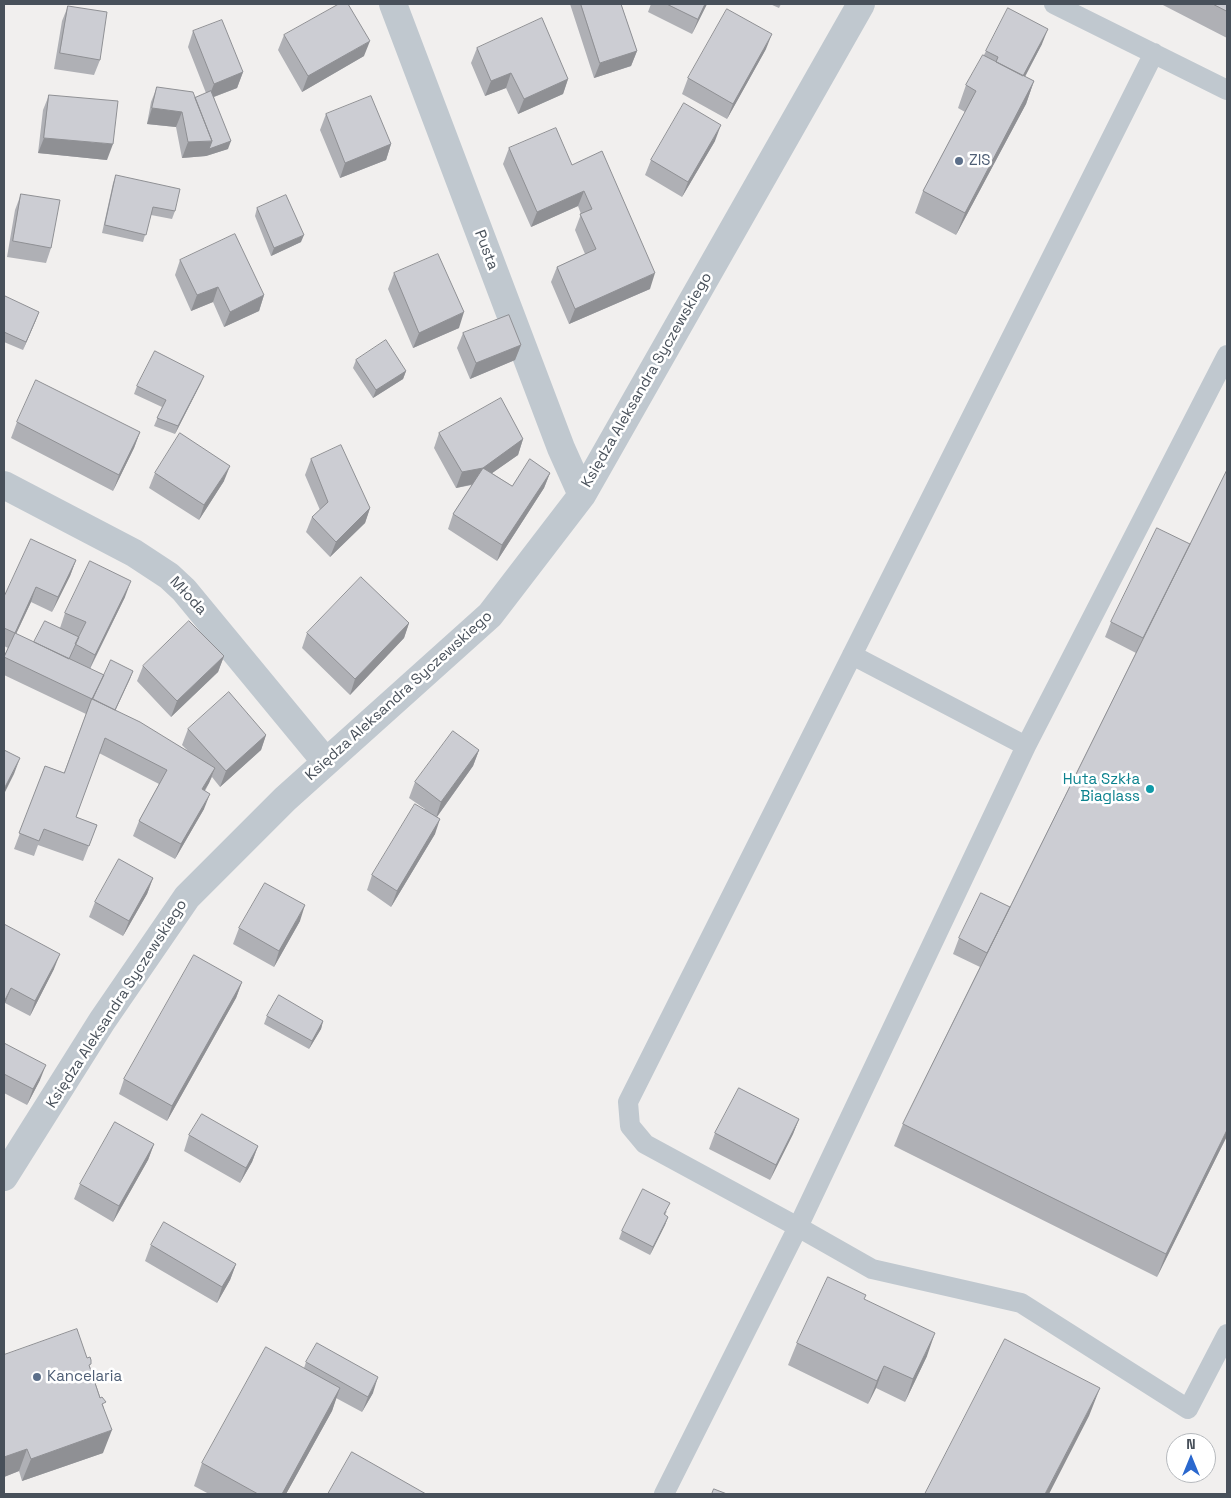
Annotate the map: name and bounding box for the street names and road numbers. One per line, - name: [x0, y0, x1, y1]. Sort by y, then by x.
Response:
- street label: Pusta: [470, 227, 502, 273]
- street label: Księdza Aleksandra Syczewskiego: [578, 269, 716, 491]
- street label: Młoda: [166, 573, 210, 619]
- street label: Księdza Aleksandra Syczewskiego: [302, 607, 496, 785]
- street label: Księdza Aleksandra Syczewskiego: [43, 896, 191, 1112]

